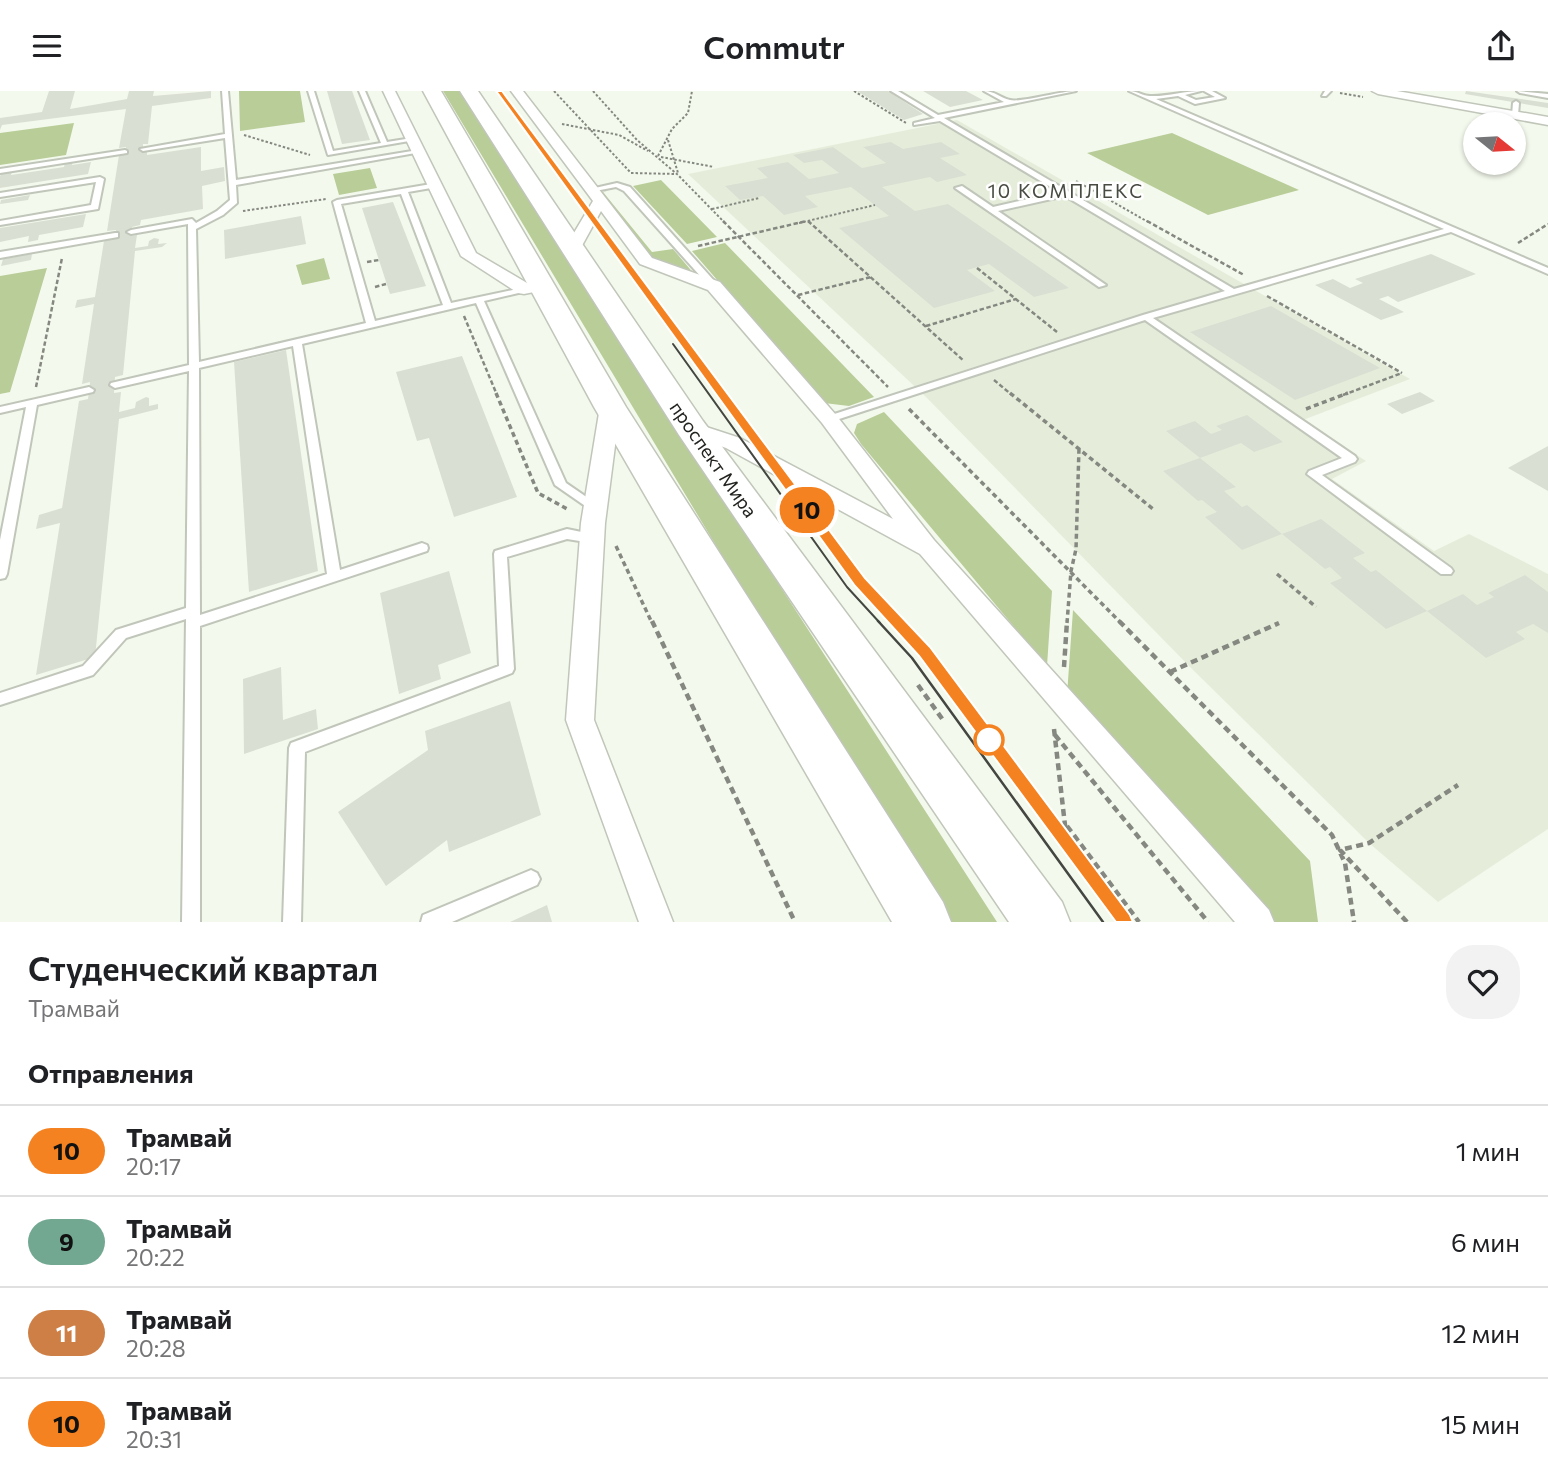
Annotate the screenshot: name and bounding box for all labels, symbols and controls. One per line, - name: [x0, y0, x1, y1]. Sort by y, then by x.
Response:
- text: Commutr: [703, 26, 845, 66]
- icon: menu: [28, 27, 66, 65]
- icon: share: [1482, 27, 1520, 65]
- north arrow: [1463, 112, 1526, 175]
- map controls: [1463, 112, 1526, 175]
- district label: 10 КОМПЛЕКС: [988, 179, 1144, 202]
- street label: проспект Мира: [665, 397, 763, 521]
- line badge: 10: [776, 487, 838, 533]
- text: 10: [794, 495, 820, 524]
- unlabelled marker: [974, 725, 1004, 755]
- button: heart: [1446, 945, 1520, 1019]
- text: Студенческий квартал: [28, 947, 378, 988]
- text: Трамвай: [28, 994, 120, 1022]
- text: Отправления: [28, 1057, 194, 1088]
- text: Трамвай: [126, 1121, 232, 1152]
- text: 1 мин: [1456, 1135, 1520, 1166]
- text: 10: [53, 1136, 80, 1165]
- text: 20:17: [126, 1152, 181, 1180]
- text: Трамвай: [126, 1212, 232, 1243]
- text: 6 мин: [1451, 1226, 1520, 1257]
- text: 9: [59, 1227, 74, 1256]
- text: 20:22: [126, 1243, 185, 1271]
- text: Трамвай: [126, 1303, 232, 1334]
- text: 12 мин: [1441, 1317, 1520, 1348]
- text: 11: [56, 1318, 77, 1347]
- text: 20:28: [126, 1334, 186, 1362]
- text: Трамвай: [126, 1394, 232, 1425]
- text: 15 мин: [1441, 1408, 1520, 1439]
- text: 10: [53, 1409, 80, 1438]
- text: 20:31: [126, 1425, 182, 1453]

